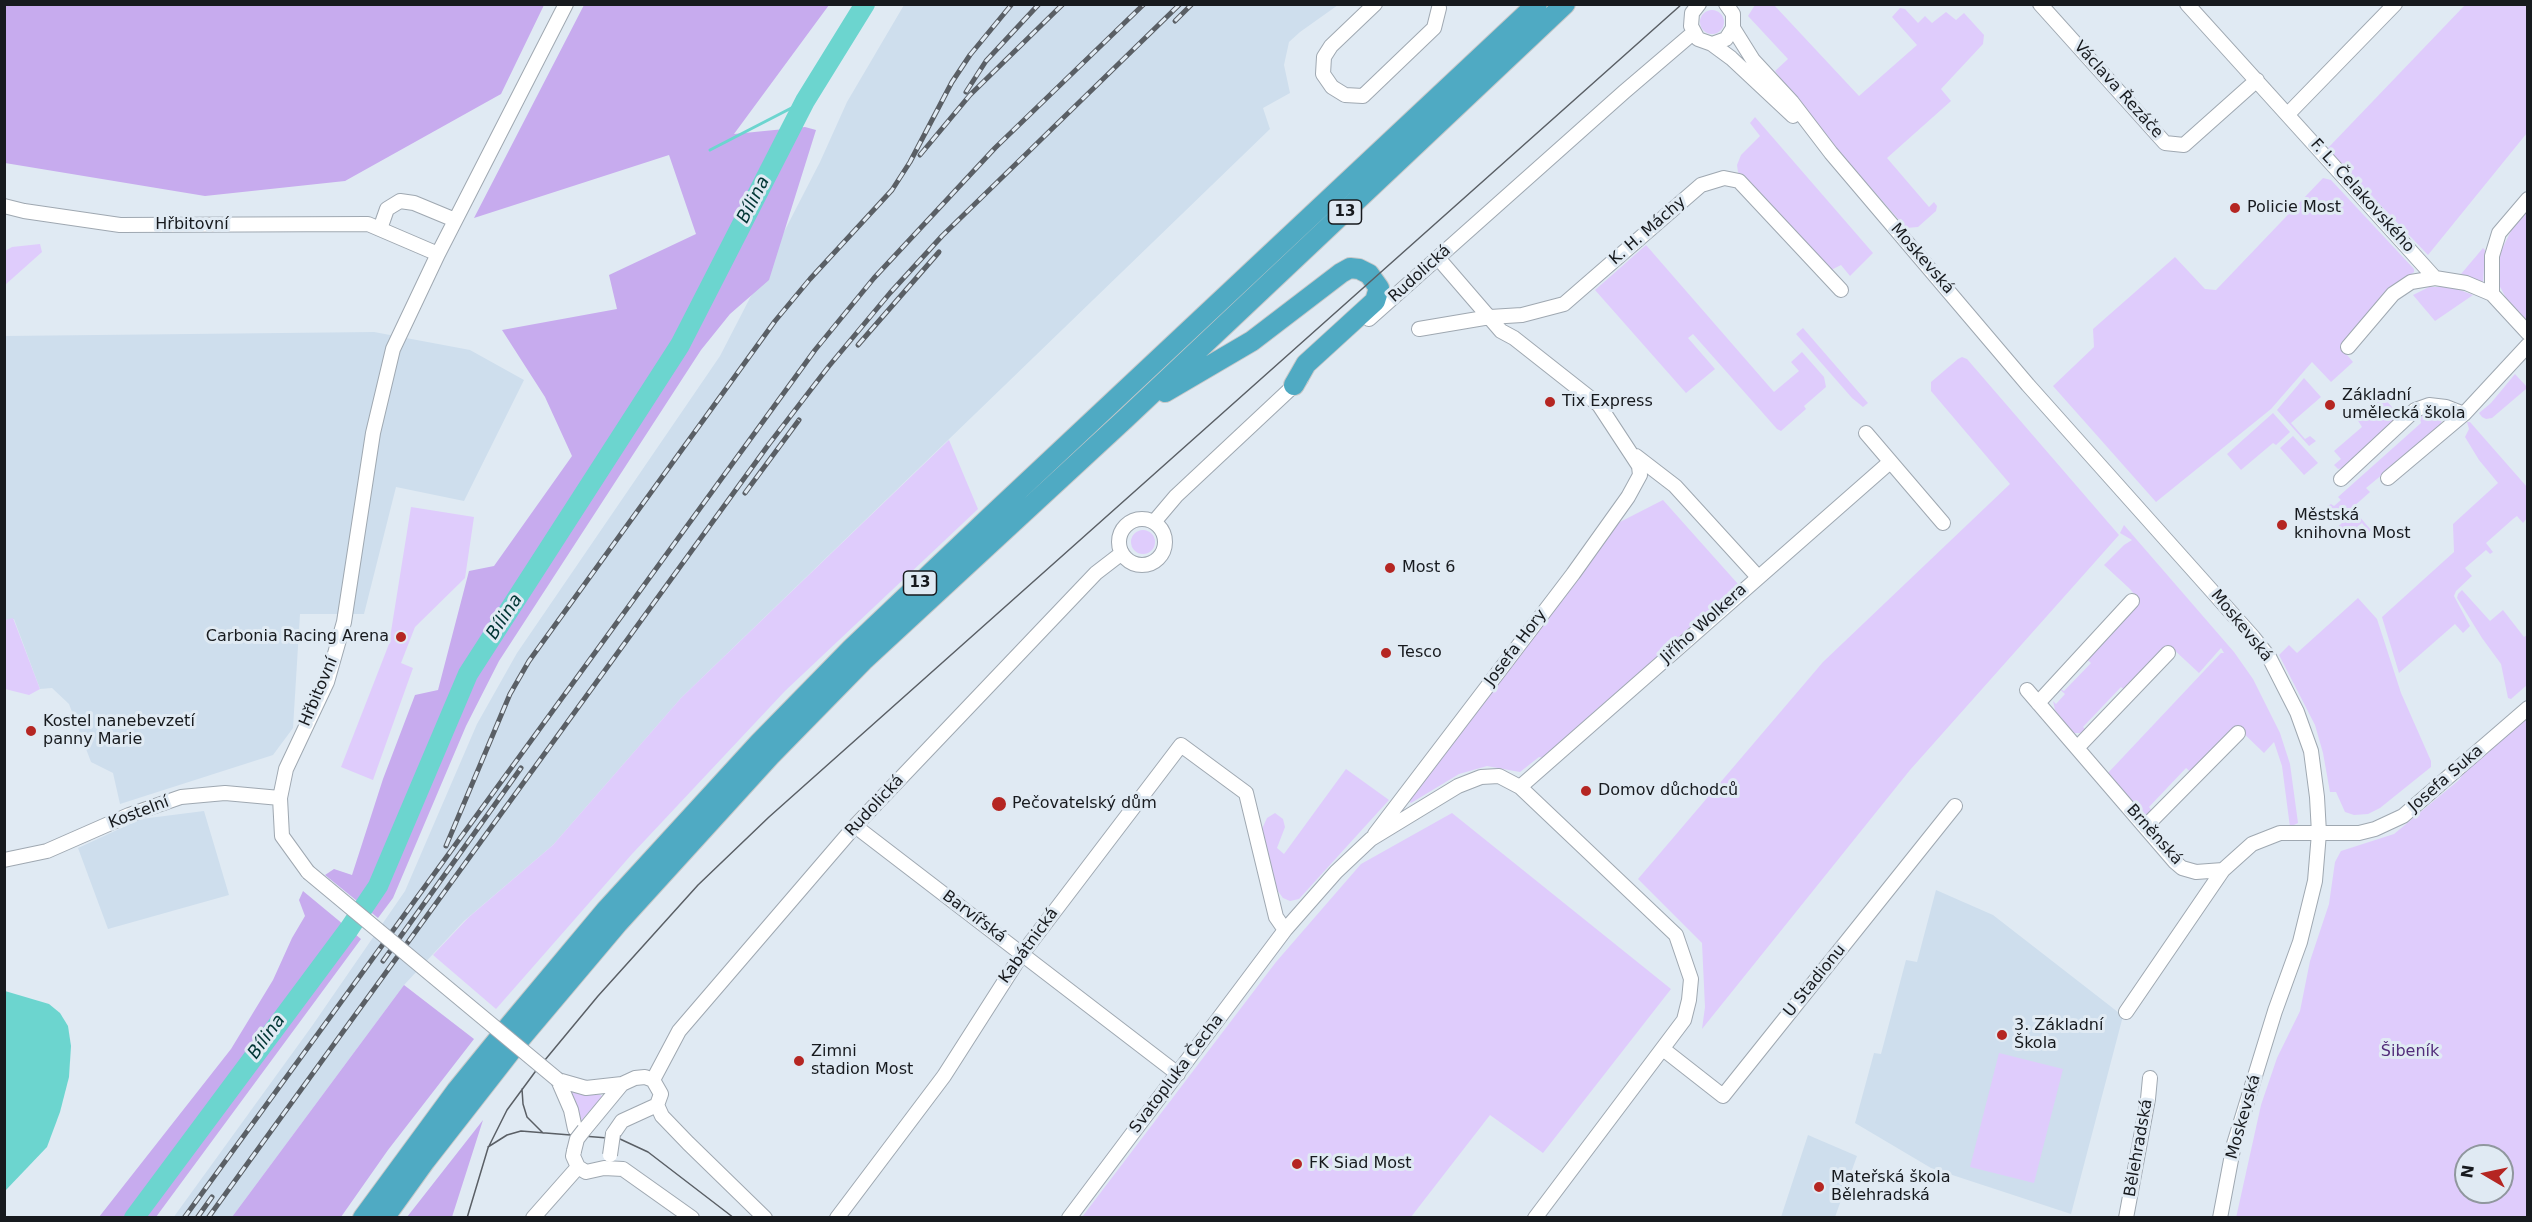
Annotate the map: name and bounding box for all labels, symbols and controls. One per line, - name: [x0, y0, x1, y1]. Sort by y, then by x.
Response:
- street label: Václava Řezáče: [2069, 38, 2167, 142]
- street label: F. L. Čelakovského: [2306, 135, 2418, 257]
- water label: Bílina: [733, 173, 775, 227]
- street label: K. H. Máchy: [1606, 193, 1690, 269]
- place label: Policie Most: [2247, 198, 2341, 218]
- road number: 13: [1328, 200, 1362, 224]
- marker: Policie Most: [2228, 201, 2242, 215]
- street label: Hřbitovní: [155, 215, 229, 235]
- street label: Moskevská: [1886, 220, 1958, 298]
- street label: Rudolická: [1385, 241, 1455, 307]
- place label: Základní umělecká škola: [2342, 386, 2466, 424]
- place label: Tix Express: [1562, 392, 1653, 412]
- marker: Tix Express: [1543, 395, 1557, 409]
- marker: Základní umělecká škola: [2323, 398, 2337, 412]
- place label: Městská knihovna Most: [2294, 506, 2410, 544]
- marker: Městská knihovna Most: [2275, 518, 2289, 532]
- place label: Most 6: [1402, 558, 1455, 578]
- marker: Most 6: [1383, 561, 1397, 575]
- road number: 13: [904, 571, 936, 595]
- street label: Jiřího Wolkera: [1657, 580, 1751, 668]
- street label: Moskevská: [2206, 586, 2276, 666]
- water label: Bílina: [482, 590, 528, 644]
- street label: Josefa Hory: [1481, 606, 1551, 690]
- place label: Carbonia Racing Arena: [206, 627, 389, 647]
- marker: Carbonia Racing Arena: [394, 630, 408, 644]
- place label: Tesco: [1398, 643, 1442, 663]
- marker: Tesco: [1379, 646, 1393, 660]
- street label: Hřbitovní: [296, 654, 342, 730]
- place label: Kostel nanebevzetí panny Marie: [43, 712, 195, 750]
- marker: Kostel nanebevzetí panny Marie: [24, 724, 38, 738]
- street label: Josefa Suka: [2405, 741, 2487, 817]
- street label: Rudolická: [842, 771, 908, 841]
- place label: Domov důchodců: [1598, 781, 1738, 801]
- marker: Domov důchodců: [1579, 784, 1593, 798]
- street label: Kostelní: [106, 793, 172, 833]
- place label: Pečovatelský dům: [1012, 794, 1157, 814]
- marker: Pečovatelský dům: [990, 795, 1008, 813]
- street label: Brněnská: [2122, 801, 2186, 869]
- street label: Barvířská: [938, 887, 1010, 947]
- street label: Kabátnická: [995, 905, 1063, 987]
- street label: U Stadionu: [1780, 941, 1850, 1021]
- water label: Bílina: [244, 1011, 290, 1063]
- street label: Svatopluka Čecha: [1126, 1011, 1228, 1137]
- place label: 3. Základní Škola: [2014, 1016, 2103, 1054]
- marker: 3. Základní Škola: [1995, 1028, 2009, 1042]
- place label: Zimni stadion Most: [811, 1042, 913, 1080]
- park label: Šibeník: [2381, 1042, 2439, 1062]
- marker: Zimni stadion Most: [792, 1054, 806, 1068]
- street label: Moskevská: [2223, 1073, 2265, 1161]
- street label: Bělehradská: [2121, 1098, 2157, 1198]
- north arrow: [2454, 1144, 2514, 1204]
- place label: FK Siad Most: [1309, 1154, 1412, 1174]
- marker: FK Siad Most: [1290, 1157, 1304, 1171]
- text: N: [2457, 1163, 2478, 1180]
- place label: Mateřská škola Bělehradská: [1831, 1168, 1951, 1206]
- marker: Mateřská škola Bělehradská: [1812, 1180, 1826, 1194]

